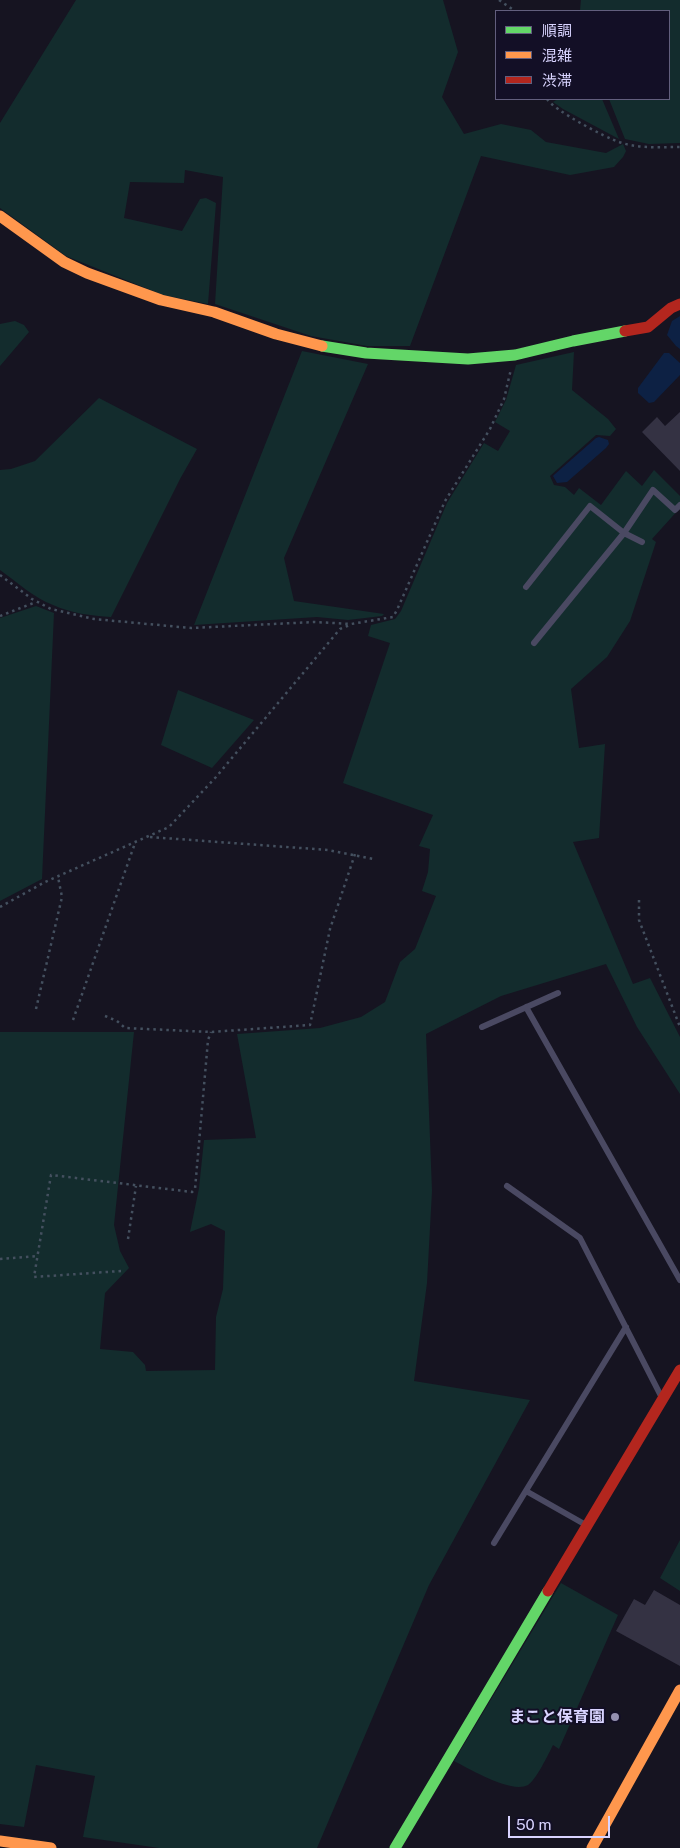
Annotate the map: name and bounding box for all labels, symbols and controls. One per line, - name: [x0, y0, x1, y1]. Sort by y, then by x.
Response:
- legend: [495, 10, 670, 100]
- text: 順調: [542, 22, 572, 39]
- text: 混雑: [542, 47, 572, 64]
- text: 渋滞: [542, 72, 572, 89]
- place label: まこと保育園: [509, 1707, 605, 1727]
- marker: まこと保育園: [609, 1711, 621, 1723]
- scale bar: [510, 1806, 612, 1838]
- text: 50 m: [516, 1816, 551, 1833]

